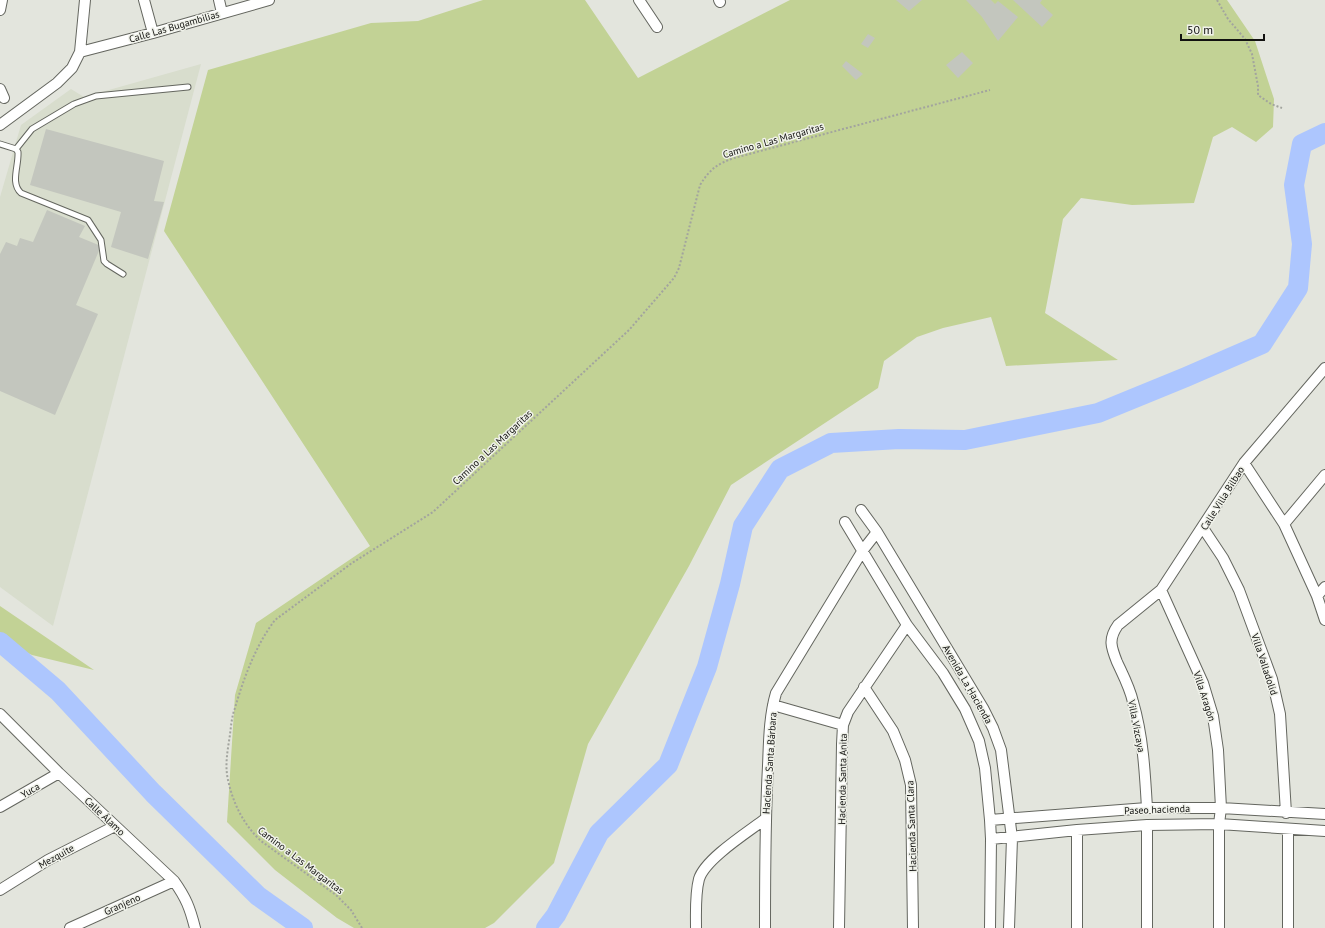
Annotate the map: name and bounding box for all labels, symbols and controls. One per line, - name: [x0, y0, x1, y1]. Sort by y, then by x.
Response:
- street label: Calle Las Bugambilias: [127, 7, 221, 46]
- scale bar: [1181, 16, 1264, 42]
- text: 50 m: [1187, 22, 1213, 37]
- street label: Camino a Las Margaritas: [721, 120, 825, 161]
- street label: Camino a Las Margaritas: [450, 407, 535, 488]
- street label: Calle Villa Bilbao: [1198, 464, 1247, 533]
- street label: Villa Valladolid: [1248, 631, 1281, 697]
- street label: Avenida La Hacienda: [940, 643, 995, 726]
- street label: Villa Aragón: [1190, 669, 1219, 723]
- street label: Villa Vizcaya: [1125, 698, 1148, 754]
- street label: Hacienda Santa Bárbara: [759, 712, 780, 814]
- street label: Hacienda Santa Anita: [835, 733, 850, 825]
- street label: Yuca: [18, 780, 42, 801]
- street label: Hacienda Santa Clara: [903, 780, 920, 872]
- street label: Calle Álamo: [82, 794, 128, 839]
- street label: Paseo hacienda: [1124, 802, 1190, 817]
- street label: Camino a Las Margaritas: [255, 824, 346, 897]
- street label: Mezquite: [36, 841, 76, 872]
- street label: Granjeno: [102, 891, 142, 918]

